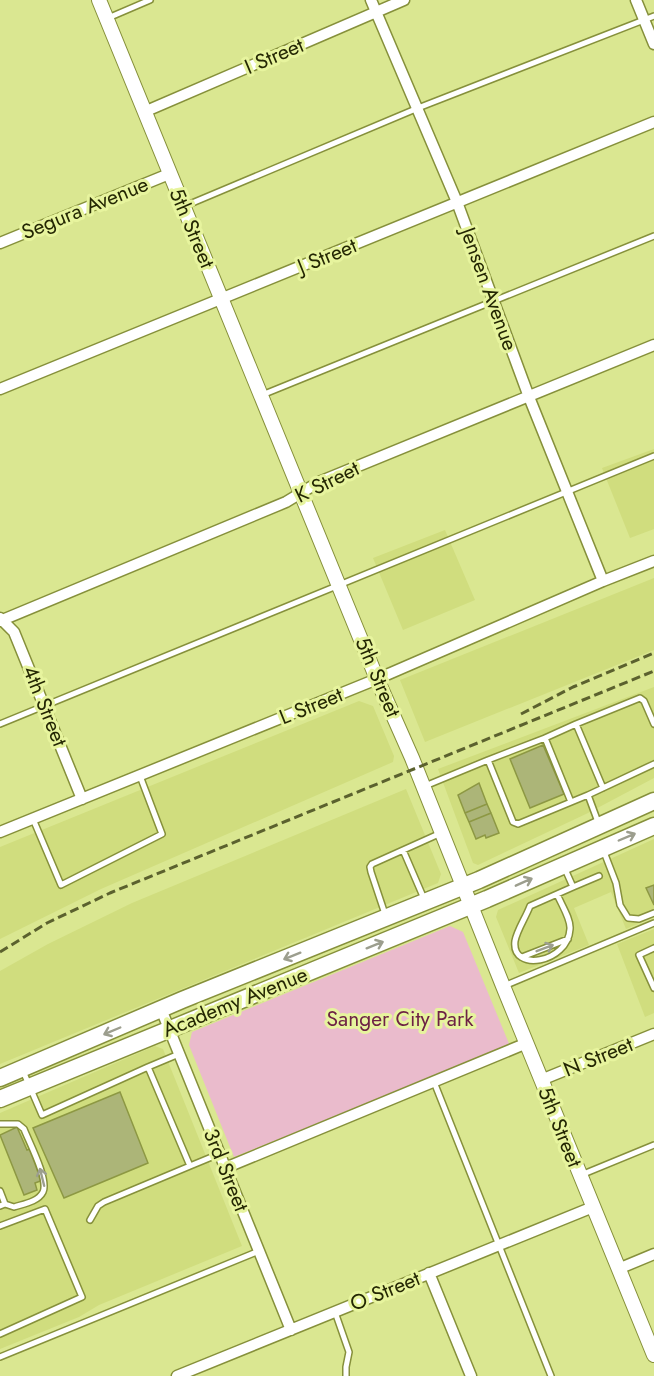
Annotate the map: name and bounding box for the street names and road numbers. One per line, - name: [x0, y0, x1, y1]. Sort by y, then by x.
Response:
- street label: I Street: [240, 30, 308, 82]
- street label: Segura Avenue: [17, 169, 153, 247]
- street label: 5th Street: [162, 183, 222, 273]
- street label: Jensen Avenue: [452, 220, 525, 355]
- street label: J Street: [290, 231, 361, 283]
- street label: K Street: [290, 454, 364, 510]
- street label: 5th Street: [348, 632, 408, 722]
- street label: 4th Street: [15, 661, 75, 751]
- street label: L Street: [275, 680, 347, 732]
- street label: Academy Avenue: [158, 959, 312, 1045]
- street label: N Street: [559, 1029, 637, 1085]
- street label: 5th Street: [530, 1082, 590, 1172]
- street label: 3rd Street: [196, 1124, 256, 1216]
- street label: O Street: [346, 1263, 424, 1319]

